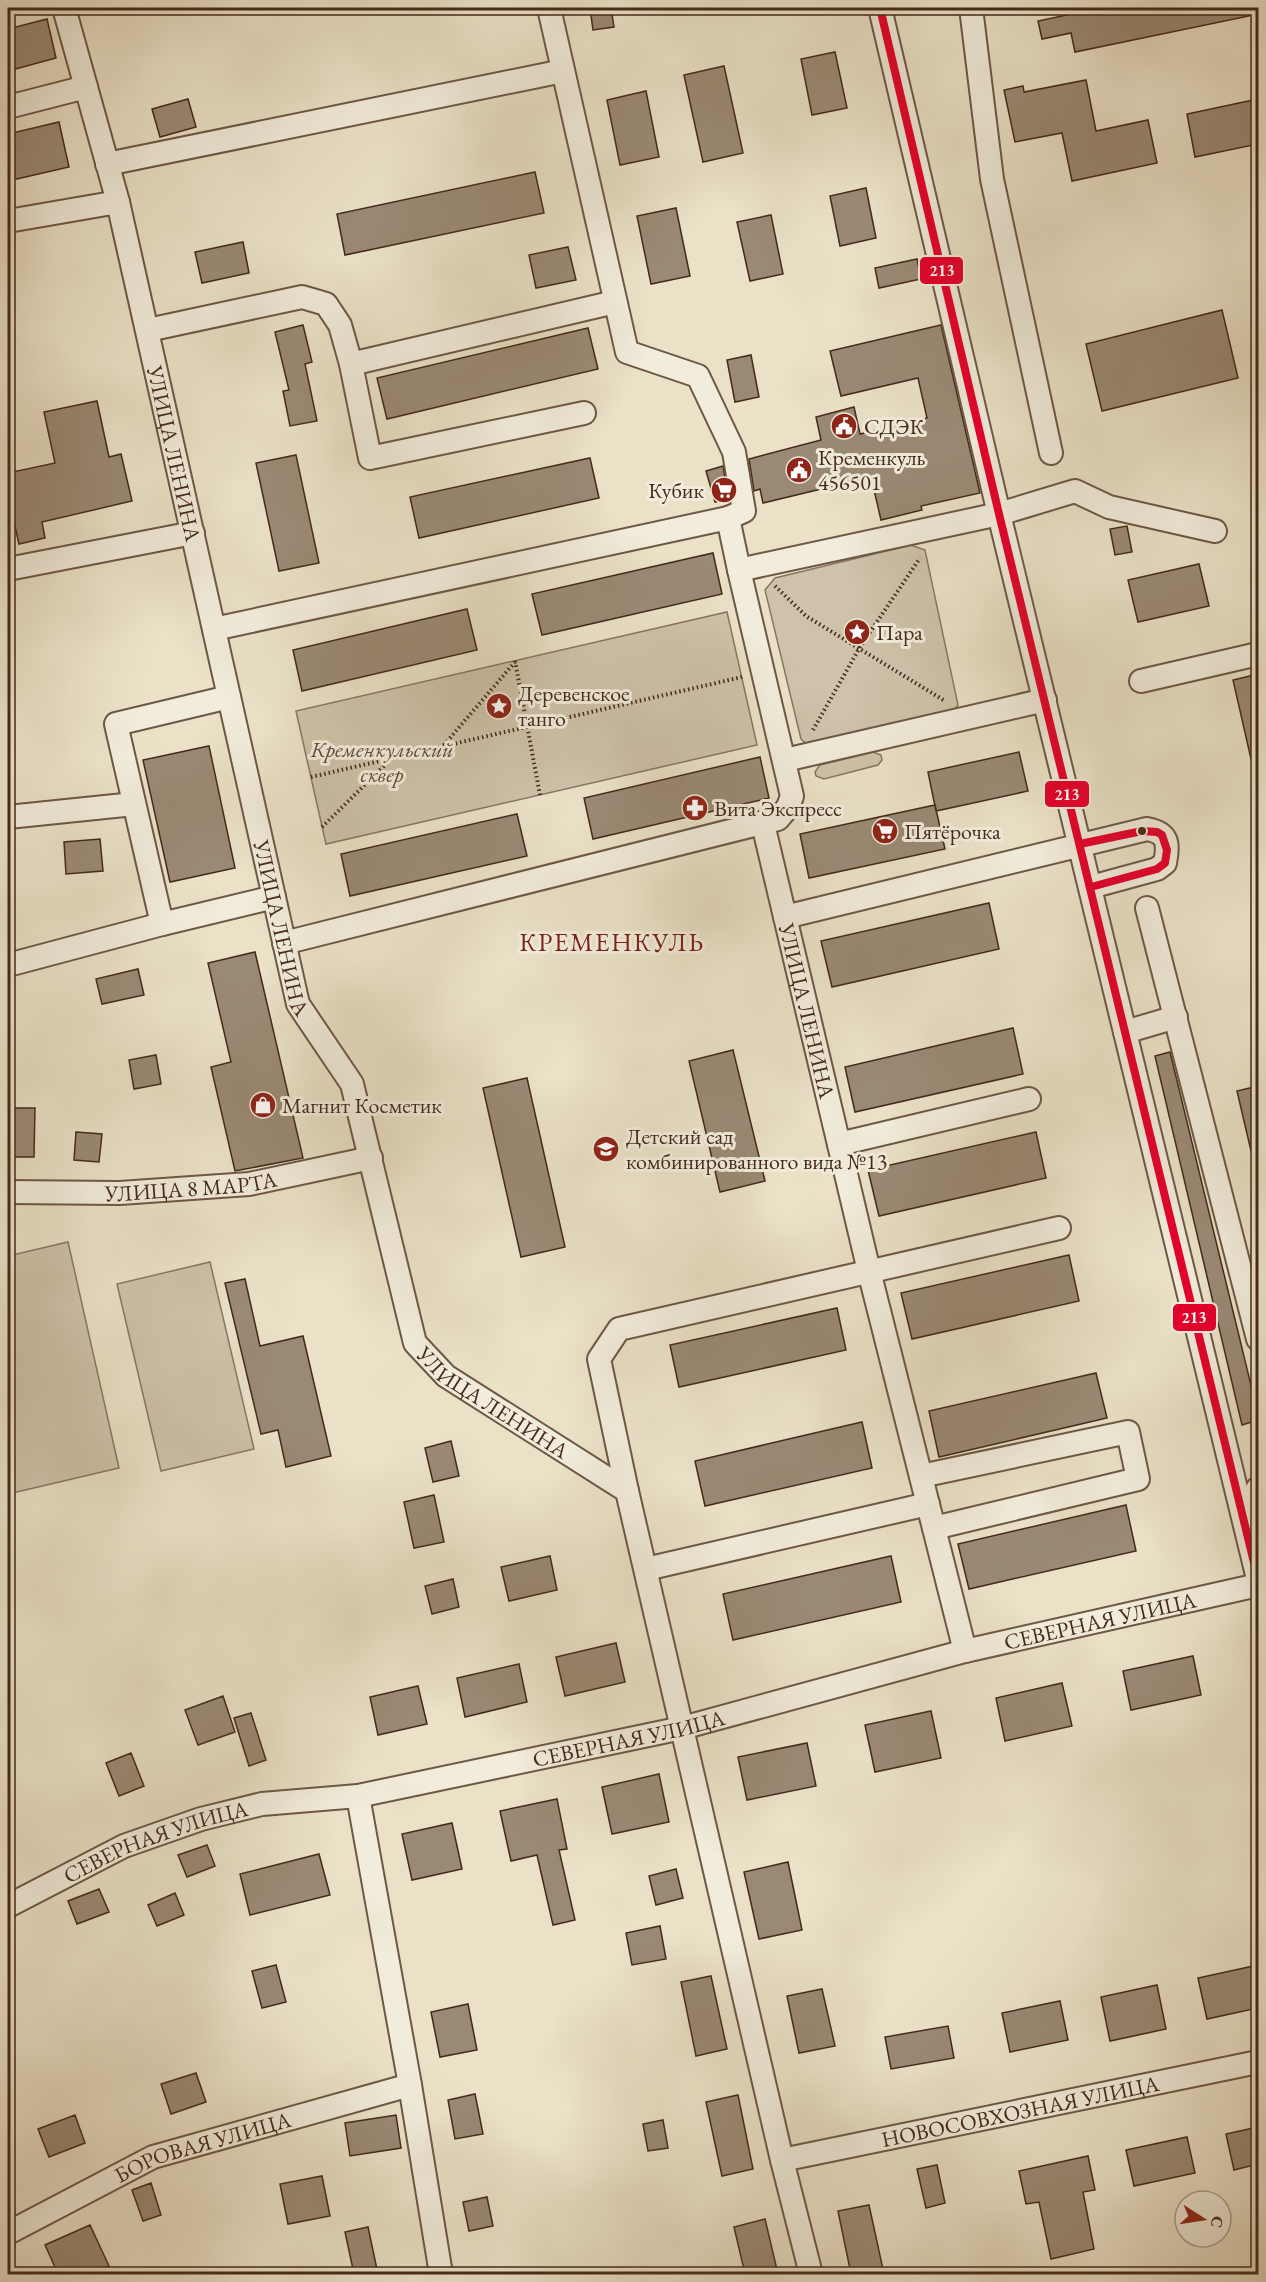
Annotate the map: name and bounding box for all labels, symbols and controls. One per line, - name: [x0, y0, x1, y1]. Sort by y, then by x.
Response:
- line badge: 213: [919, 256, 964, 285]
- text: 213: [929, 260, 955, 281]
- street label: УЛИЦА ЛЕНИНА: [140, 362, 208, 545]
- public building icon: СДЭК: [829, 411, 859, 441]
- place label: СДЭК: [864, 412, 924, 441]
- place label: Кременкуль 456501: [818, 443, 926, 497]
- public building icon: Кременкуль 456501: [784, 455, 814, 485]
- supermarket icon: Кубик: [709, 475, 739, 505]
- place label: Кубик: [648, 476, 704, 505]
- place icon: Пара: [842, 617, 872, 647]
- place label: Пара: [876, 618, 923, 647]
- place label: Деревенское танго: [518, 679, 630, 733]
- place icon: Деревенское танго: [484, 691, 514, 721]
- park label: Кременкульский сквер: [309, 735, 454, 789]
- line badge: 213: [1044, 780, 1090, 808]
- text: 213: [1054, 784, 1080, 805]
- pharmacy icon: Вита Экспресс: [680, 793, 710, 823]
- place label: Вита Экспресс: [714, 794, 842, 823]
- supermarket icon: Пятёрочка: [870, 816, 900, 846]
- place label: Пятёрочка: [904, 817, 1001, 846]
- unlabelled marker: [1136, 825, 1148, 837]
- street label: УЛИЦА ЛЕНИНА: [246, 836, 316, 1022]
- street label: УЛИЦА ЛЕНИНА: [772, 919, 842, 1102]
- district label: КРЕМЕНКУЛЬ: [519, 925, 705, 959]
- shop icon: Магнит Косметик: [248, 1090, 278, 1120]
- place label: Магнит Косметик: [282, 1091, 442, 1120]
- place label: Детский сад комбинированного вида №13: [626, 1122, 887, 1176]
- school or university icon: Детский сад комбинированного вида №13: [591, 1134, 621, 1164]
- street label: УЛИЦА 8 МАРТА: [103, 1164, 280, 1208]
- line badge: 213: [1172, 1303, 1217, 1332]
- text: 213: [1181, 1307, 1207, 1328]
- street label: УЛИЦА ЛЕНИНА: [410, 1339, 575, 1466]
- street label: СЕВЕРНАЯ УЛИЦА: [1001, 1585, 1200, 1657]
- street label: СЕВЕРНАЯ УЛИЦА: [530, 1703, 729, 1774]
- street label: СЕВЕРНАЯ УЛИЦА: [58, 1794, 252, 1890]
- street label: НОВОСОВХОЗНАЯ УЛИЦА: [879, 2069, 1162, 2154]
- street label: БОРОВАЯ УЛИЦА: [109, 2105, 295, 2190]
- north arrow: [1173, 2189, 1233, 2249]
- text: С: [1206, 2214, 1229, 2230]

